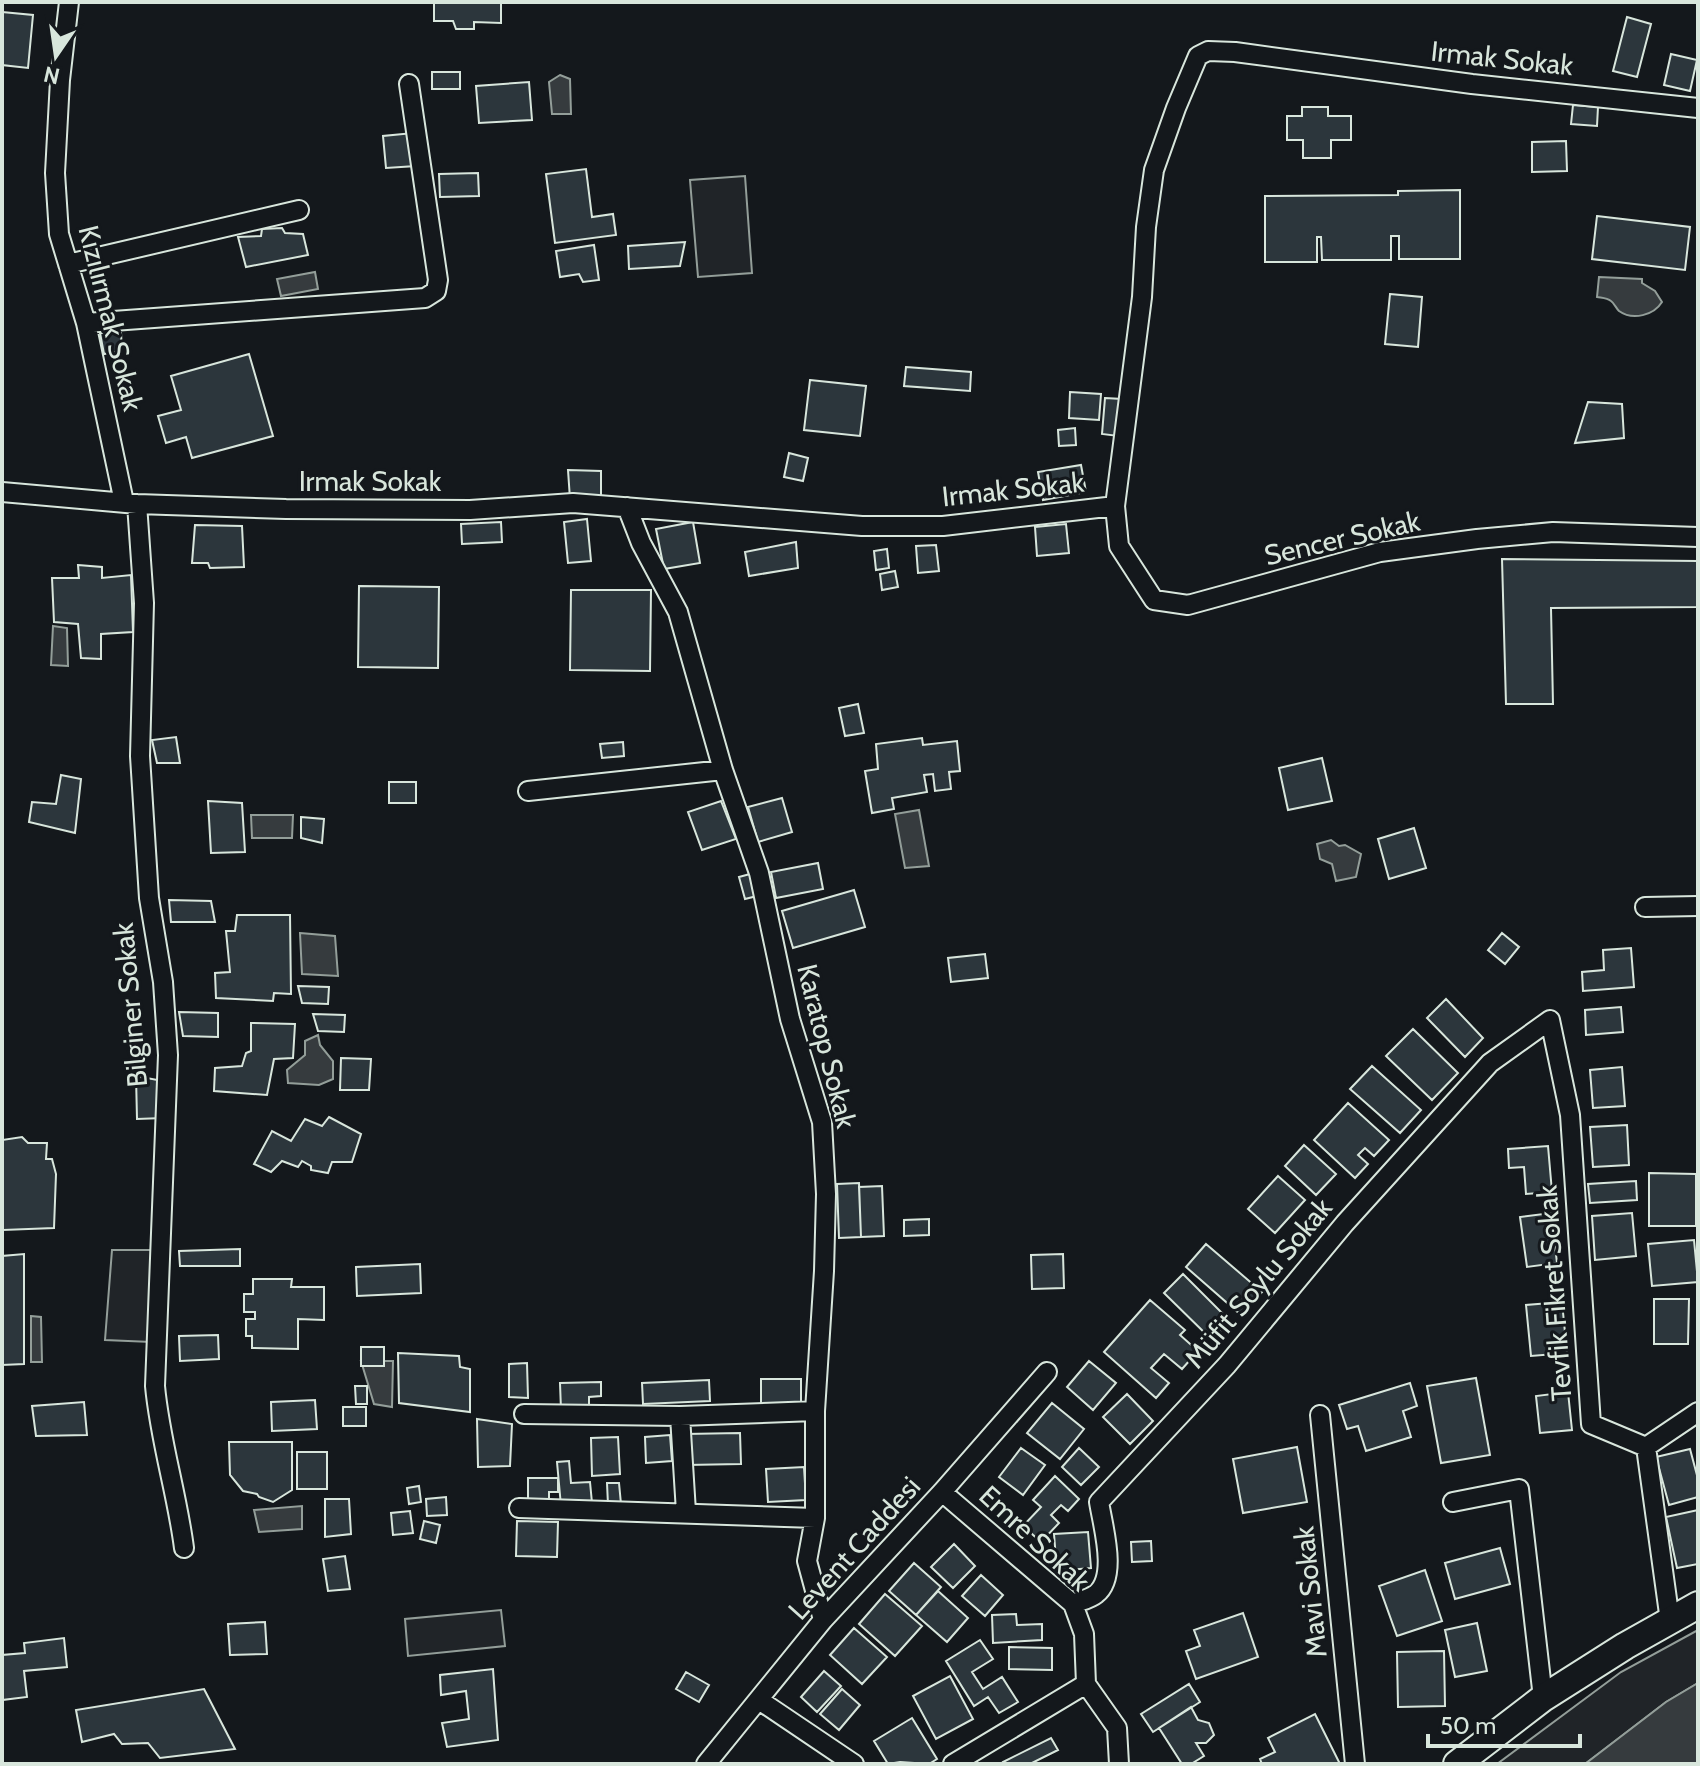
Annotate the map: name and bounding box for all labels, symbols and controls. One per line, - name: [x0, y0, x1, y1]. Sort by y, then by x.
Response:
- north arrow: [16, 16, 96, 96]
- street label: Irmak Sokak: [1429, 34, 1575, 82]
- text: N: [41, 60, 62, 90]
- street label: Kızılırmak Sokak: [72, 222, 151, 415]
- street label: Irmak Sokak: [299, 464, 442, 498]
- street label: Irmak Sokak: [940, 465, 1086, 513]
- street label: Sencer Sokak: [1261, 504, 1423, 572]
- street label: Bilginer Sokak: [106, 921, 154, 1089]
- street label: Karatop Sokak: [790, 960, 864, 1132]
- street label: Tevfik Fikret Sokak: [1529, 1183, 1579, 1402]
- street label: Müfit Soylu Sokak: [1177, 1191, 1339, 1375]
- street label: Levent Caddesi: [781, 1470, 927, 1626]
- street label: Emre Sokak: [973, 1478, 1098, 1598]
- street label: Mavi Sokak: [1286, 1524, 1334, 1659]
- scale bar: [1428, 1698, 1580, 1748]
- text: 50 m: [1440, 1711, 1496, 1740]

